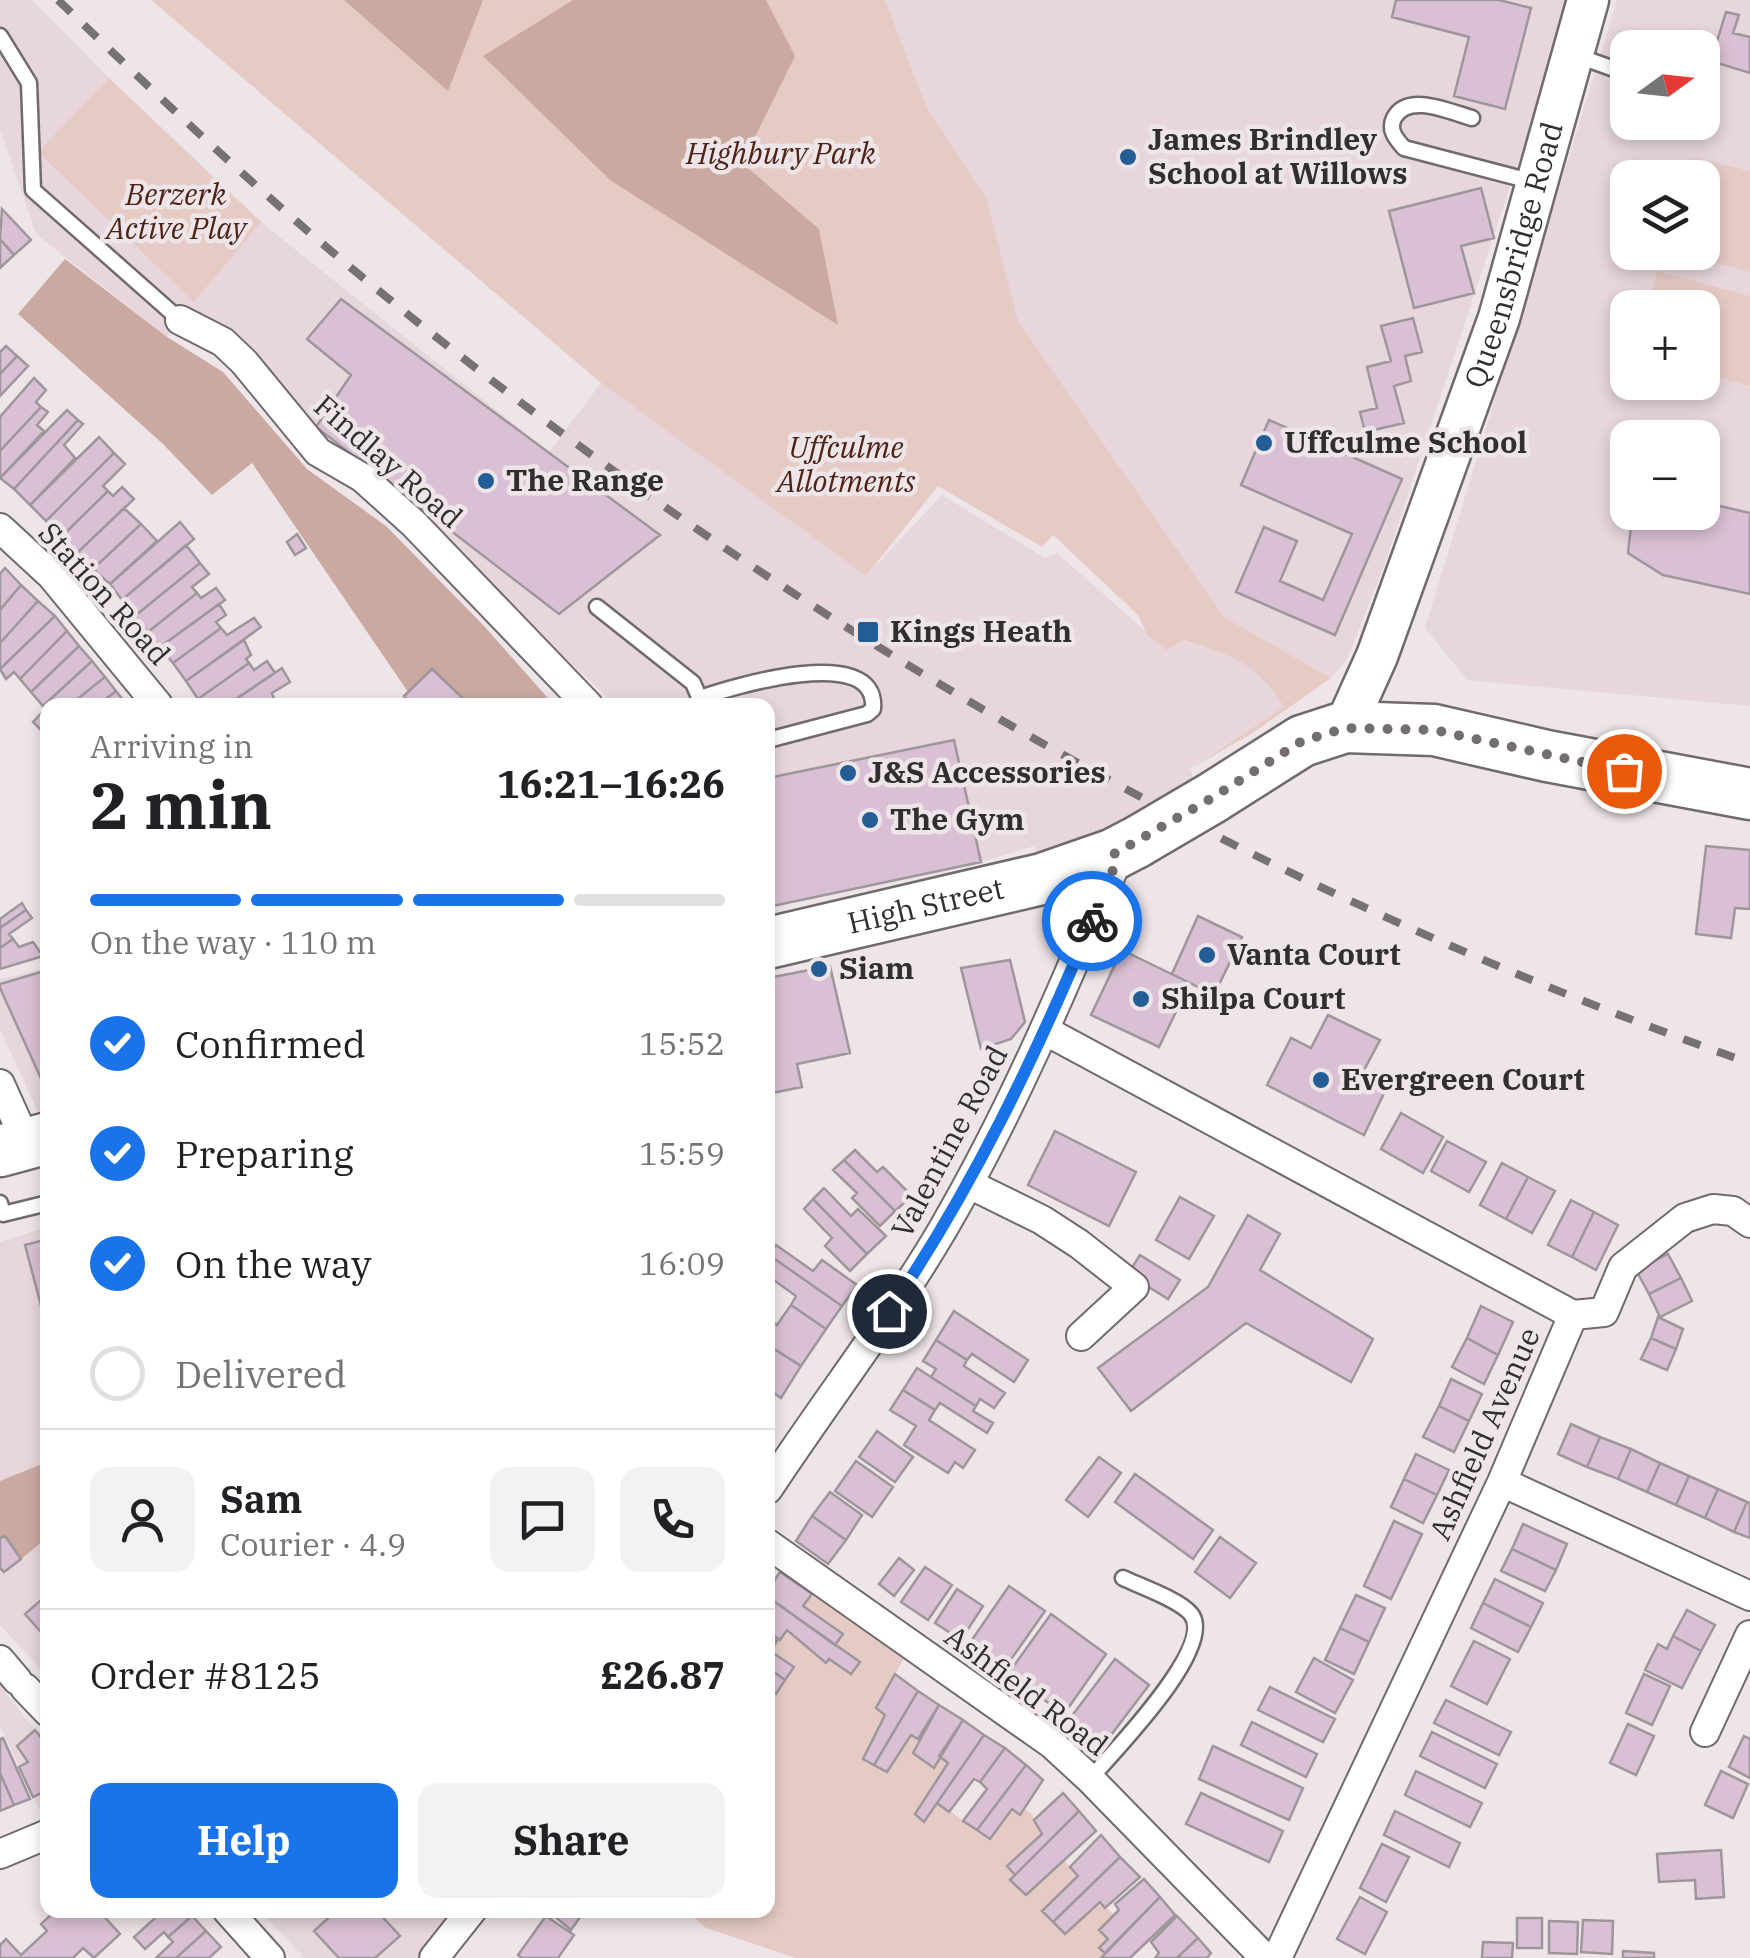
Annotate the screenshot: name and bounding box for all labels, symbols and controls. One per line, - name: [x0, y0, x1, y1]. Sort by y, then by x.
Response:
- north arrow: [1610, 30, 1720, 140]
- map controls: [1610, 30, 1720, 530]
- street label: Queensbridge Road: [1454, 117, 1571, 393]
- place label: James Brindley School at Willows: [1148, 119, 1408, 192]
- park label: Highbury Park: [685, 133, 876, 172]
- marker: James Brindley School at Willows: [1117, 146, 1139, 168]
- button: layers: [1610, 160, 1720, 270]
- park label: Berzerk Active Play: [104, 174, 248, 247]
- button: +: [1610, 290, 1720, 400]
- street label: Findlay Road: [307, 386, 471, 536]
- button: −: [1610, 420, 1720, 530]
- place label: Uffculme School: [1284, 422, 1527, 461]
- park label: Uffculme Allotments: [775, 427, 915, 500]
- marker: Uffculme School: [1253, 432, 1275, 454]
- place label: The Range: [506, 460, 664, 499]
- marker: The Range: [475, 470, 497, 492]
- street label: Station Road: [31, 513, 179, 673]
- place label: Kings Heath: [890, 611, 1072, 650]
- marker: Kings Heath: [855, 619, 881, 645]
- text: Arriving in: [90, 725, 253, 767]
- pin: [1582, 729, 1667, 814]
- icon: bag: [1597, 744, 1652, 799]
- place label: J&S Accessories: [868, 752, 1106, 791]
- text: 16:21–16:26: [497, 759, 725, 808]
- text: 2 min: [90, 762, 272, 847]
- marker: J&S Accessories: [837, 762, 859, 784]
- place label: The Gym: [890, 799, 1024, 838]
- marker: The Gym: [859, 809, 881, 831]
- street label: High Street: [843, 868, 1007, 942]
- courier: [1042, 871, 1142, 971]
- icon: bike: [1065, 894, 1120, 949]
- text: On the way · 110 m: [90, 921, 376, 963]
- place label: Vanta Court: [1227, 934, 1401, 973]
- marker: Vanta Court: [1196, 944, 1218, 966]
- place label: Siam: [839, 948, 914, 987]
- marker: Siam: [808, 958, 830, 980]
- place label: Shilpa Court: [1161, 978, 1346, 1017]
- marker: Shilpa Court: [1130, 988, 1152, 1010]
- icon: check: [90, 1016, 145, 1071]
- text: Confirmed: [175, 1019, 366, 1068]
- text: 15:52: [639, 1022, 725, 1064]
- street label: Valentine Road: [882, 1038, 1016, 1244]
- place label: Evergreen Court: [1341, 1059, 1585, 1098]
- marker: Evergreen Court: [1310, 1069, 1332, 1091]
- icon: check: [90, 1126, 145, 1181]
- text: Preparing: [175, 1129, 354, 1178]
- text: 15:59: [639, 1132, 725, 1174]
- icon: check: [90, 1236, 145, 1291]
- text: On the way: [175, 1239, 372, 1288]
- text: 16:09: [639, 1242, 725, 1284]
- pin: [847, 1269, 932, 1354]
- icon: home: [862, 1284, 917, 1339]
- street label: Ashfield Avenue: [1419, 1321, 1548, 1546]
- text: Delivered: [175, 1349, 347, 1398]
- button: person: [90, 1467, 195, 1572]
- button: chat: [490, 1467, 595, 1572]
- button: phone: [620, 1467, 725, 1572]
- text: Sam: [220, 1474, 303, 1523]
- text: Courier · 4.9: [220, 1523, 406, 1565]
- street label: Ashfield Road: [937, 1616, 1116, 1764]
- text: Order #8125: [90, 1650, 321, 1699]
- text: £26.87: [601, 1650, 725, 1699]
- button: Help: [90, 1783, 398, 1898]
- button: Share: [418, 1783, 725, 1898]

